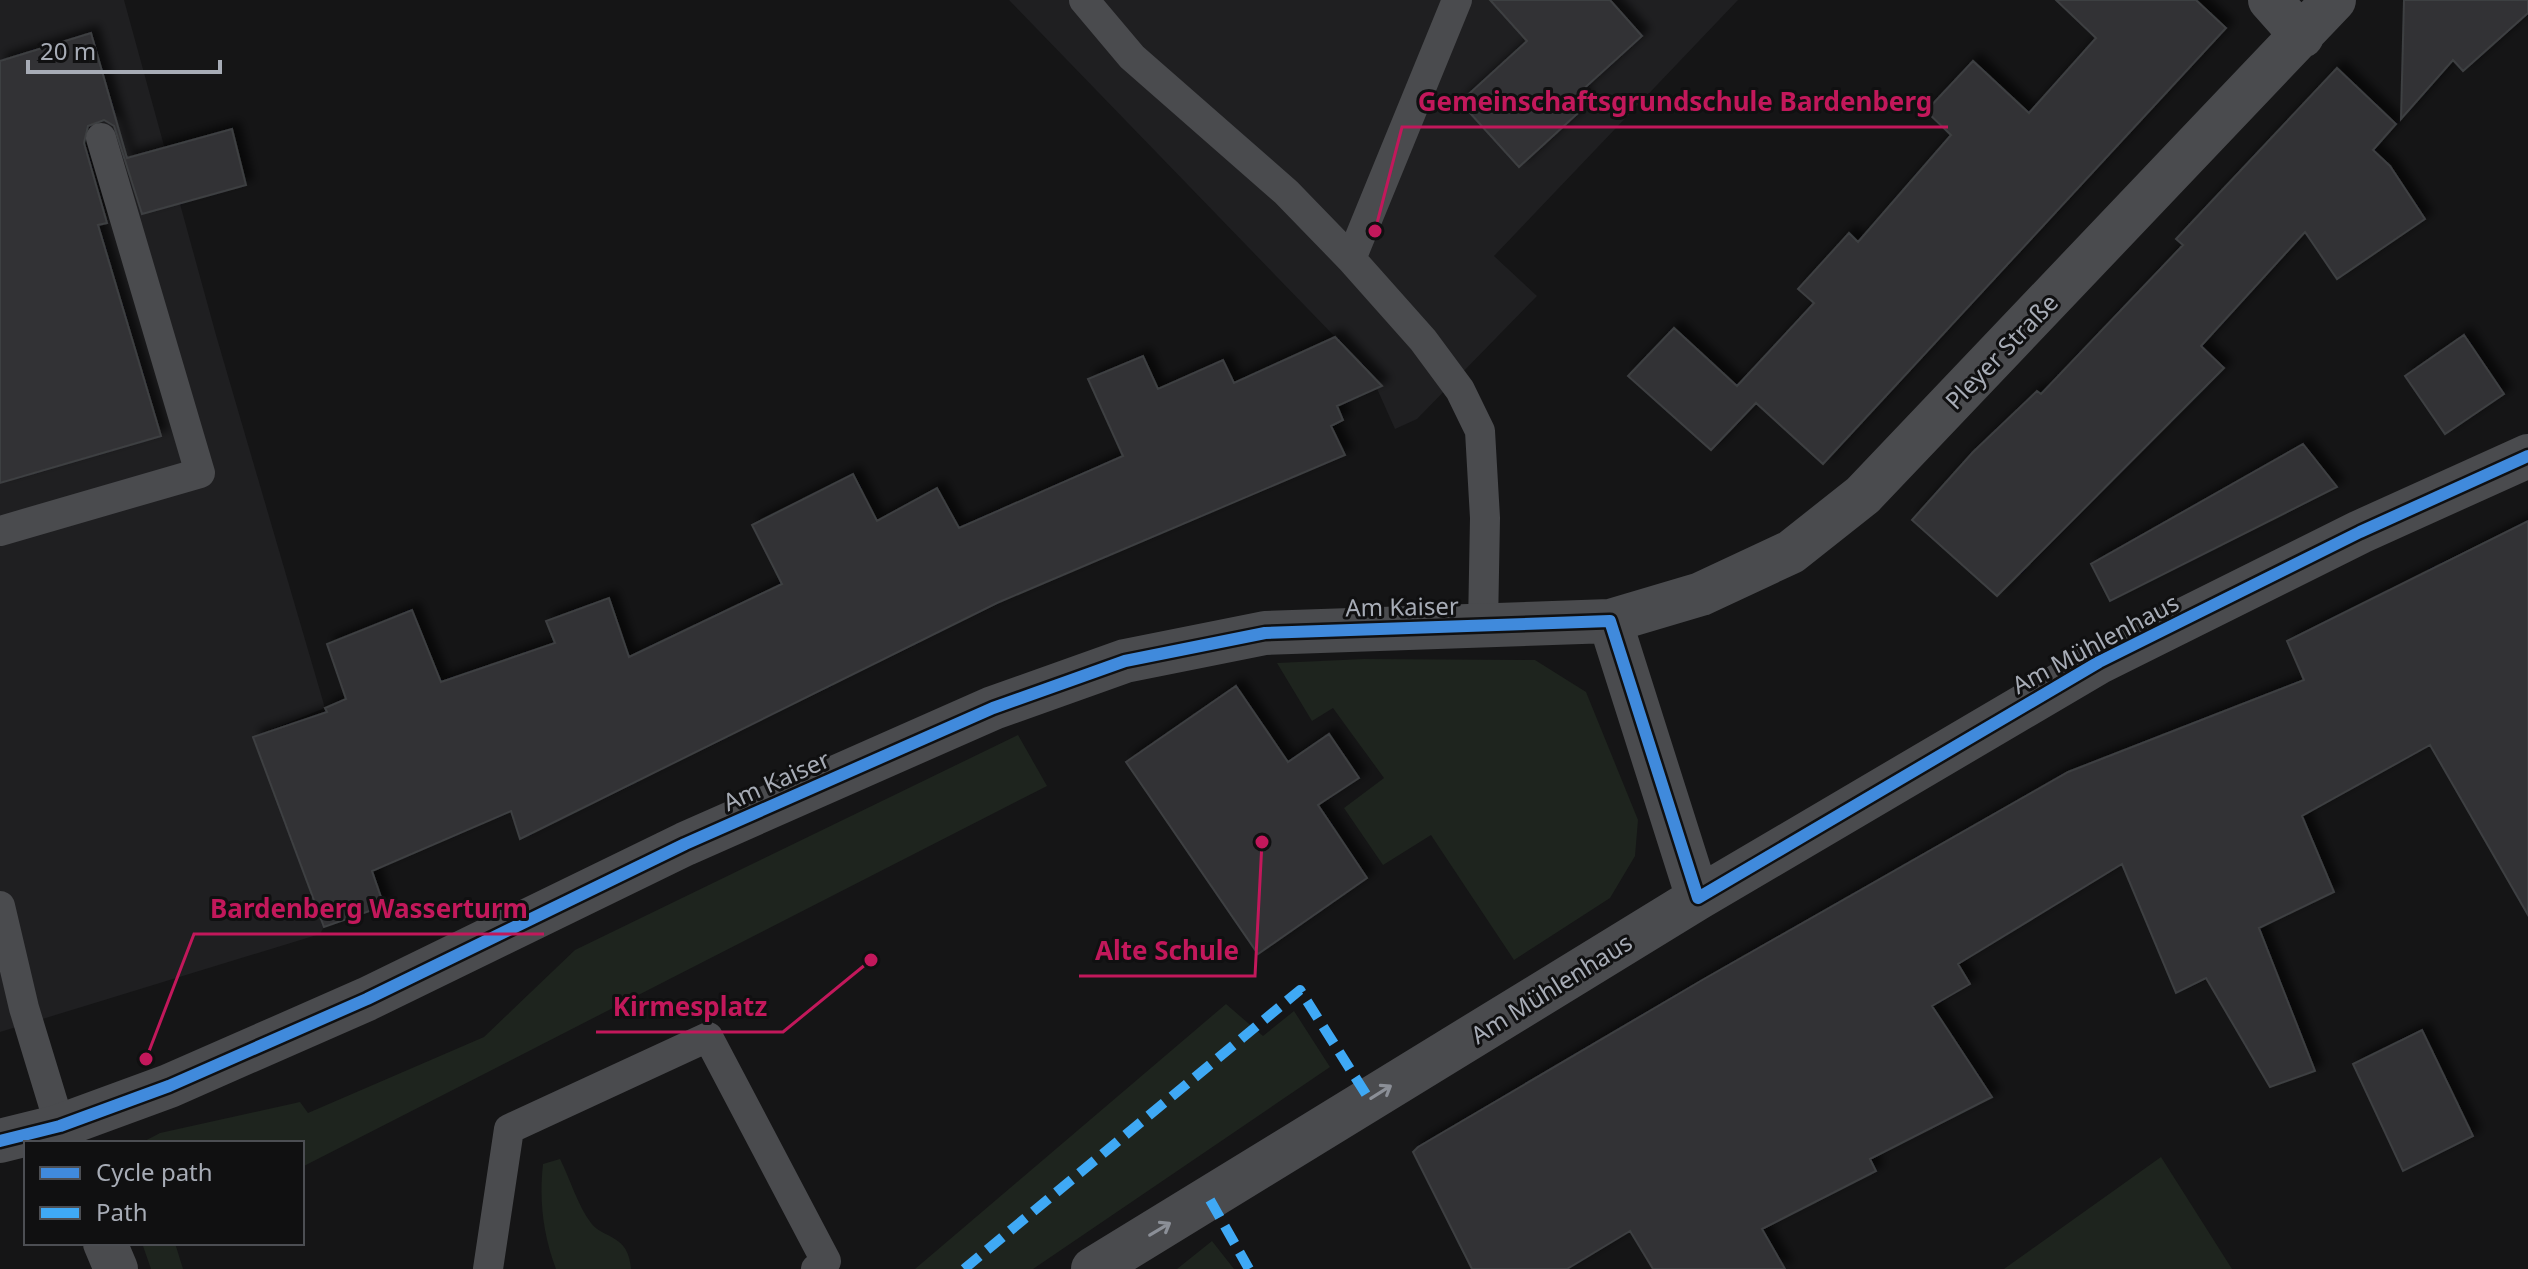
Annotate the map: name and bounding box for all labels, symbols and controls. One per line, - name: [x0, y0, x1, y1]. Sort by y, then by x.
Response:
- scale bar: [28, 24, 220, 74]
- text: 20 m: [40, 34, 96, 67]
- callout: Gemeinschaftsgrundschule Bardenberg: [1402, 77, 1948, 127]
- text: Gemeinschaftsgrundschule Bardenberg: [1418, 83, 1932, 119]
- street label: Pleyer Straße: [1937, 286, 2065, 416]
- street label: Am Mühlenhaus: [2006, 585, 2184, 701]
- street label: Am Kaiser: [1345, 589, 1459, 623]
- street label: Am Kaiser: [717, 742, 835, 818]
- callout: Bardenberg Wasserturm: [194, 884, 544, 934]
- text: Bardenberg Wasserturm: [210, 890, 528, 926]
- street label: Am Mühlenhaus: [1464, 925, 1638, 1051]
- callout: Alte Schule: [1079, 926, 1255, 976]
- text: Alte Schule: [1095, 932, 1239, 968]
- callout: Kirmesplatz: [596, 982, 783, 1032]
- text: Kirmesplatz: [613, 988, 767, 1024]
- one-way arrow: [1369, 1084, 1392, 1100]
- legend: [24, 1141, 304, 1245]
- text: Cycle path: [96, 1155, 213, 1188]
- text: Path: [96, 1195, 147, 1228]
- one-way arrow: [1148, 1221, 1171, 1237]

